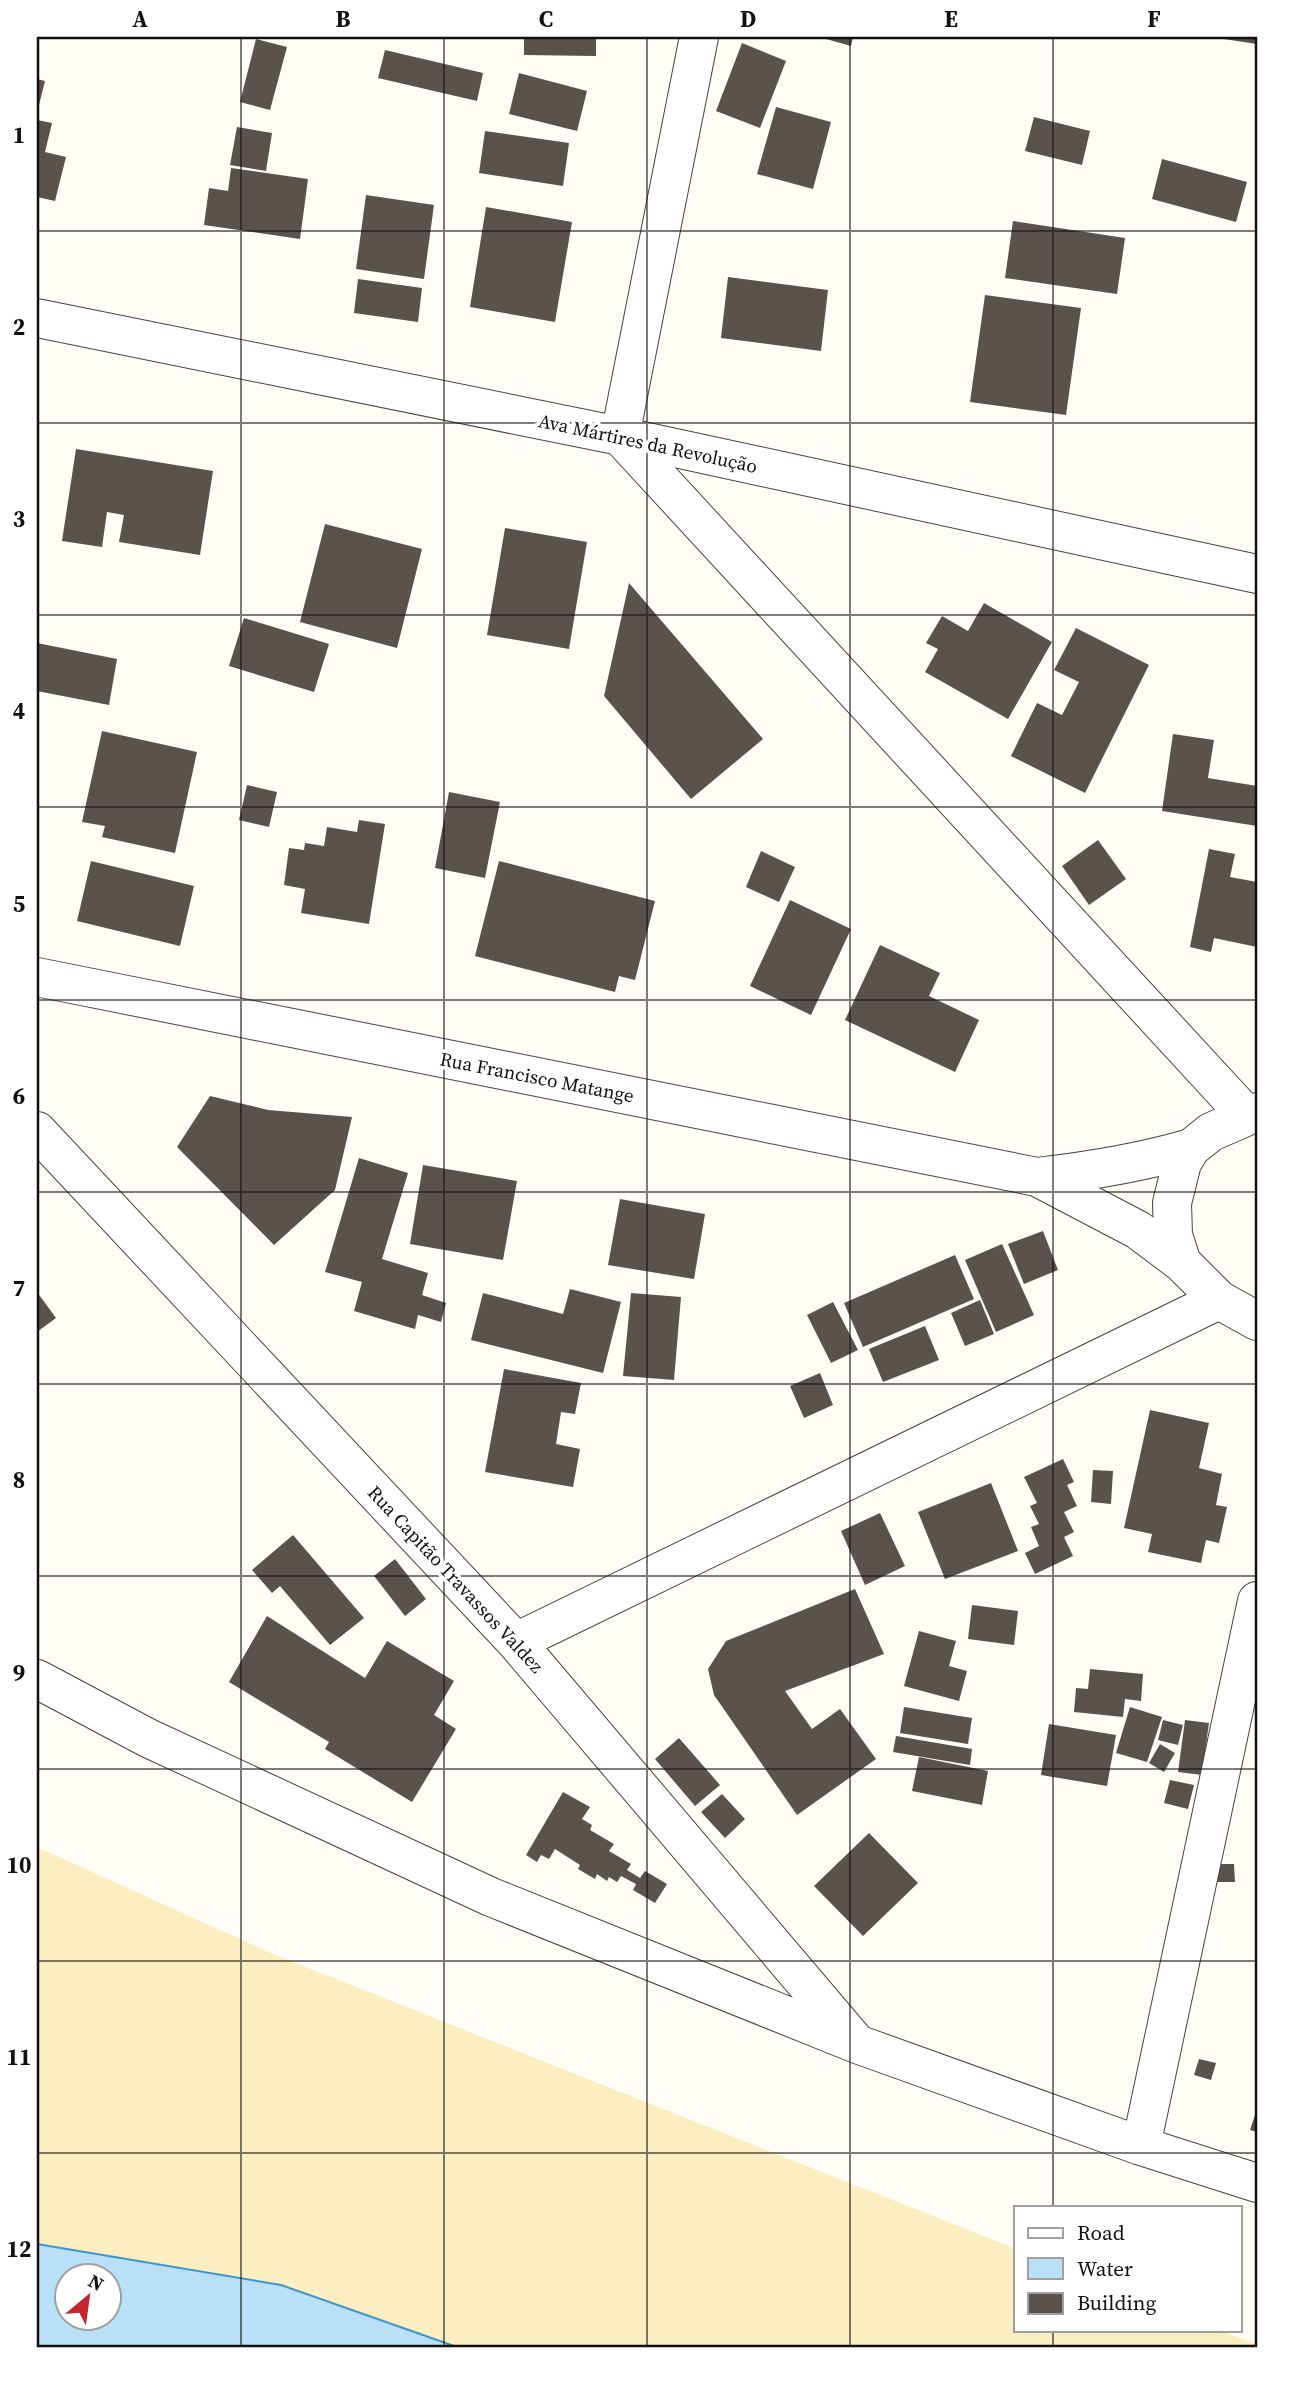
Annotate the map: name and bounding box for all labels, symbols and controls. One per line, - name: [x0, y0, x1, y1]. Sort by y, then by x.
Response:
- text: A: [132, 3, 148, 35]
- text: B: [336, 3, 351, 35]
- text: C: [539, 3, 553, 35]
- text: D: [740, 3, 756, 35]
- text: E: [944, 3, 958, 35]
- text: F: [1147, 3, 1161, 35]
- text: 1: [13, 119, 25, 151]
- text: 2: [13, 311, 25, 343]
- street label: Ava Mártires da Revolução: [536, 407, 760, 479]
- text: 3: [13, 503, 25, 535]
- text: 4: [13, 695, 25, 727]
- text: 5: [13, 888, 25, 920]
- street label: Rua Francisco Matange: [438, 1045, 636, 1109]
- text: 6: [13, 1080, 25, 1112]
- text: 7: [13, 1272, 25, 1304]
- text: 8: [13, 1464, 25, 1496]
- street label: Rua Capitão Travassos Valdez: [362, 1480, 550, 1679]
- text: 9: [13, 1657, 25, 1689]
- text: 10: [7, 1849, 31, 1881]
- text: 11: [7, 2041, 31, 2073]
- legend: [1014, 2206, 1242, 2332]
- text: Road: [1077, 2218, 1125, 2247]
- text: 12: [7, 2233, 31, 2265]
- text: Water: [1077, 2254, 1133, 2283]
- north arrow: [52, 2262, 122, 2332]
- text: N: [84, 2267, 109, 2297]
- text: Building: [1077, 2288, 1156, 2317]

